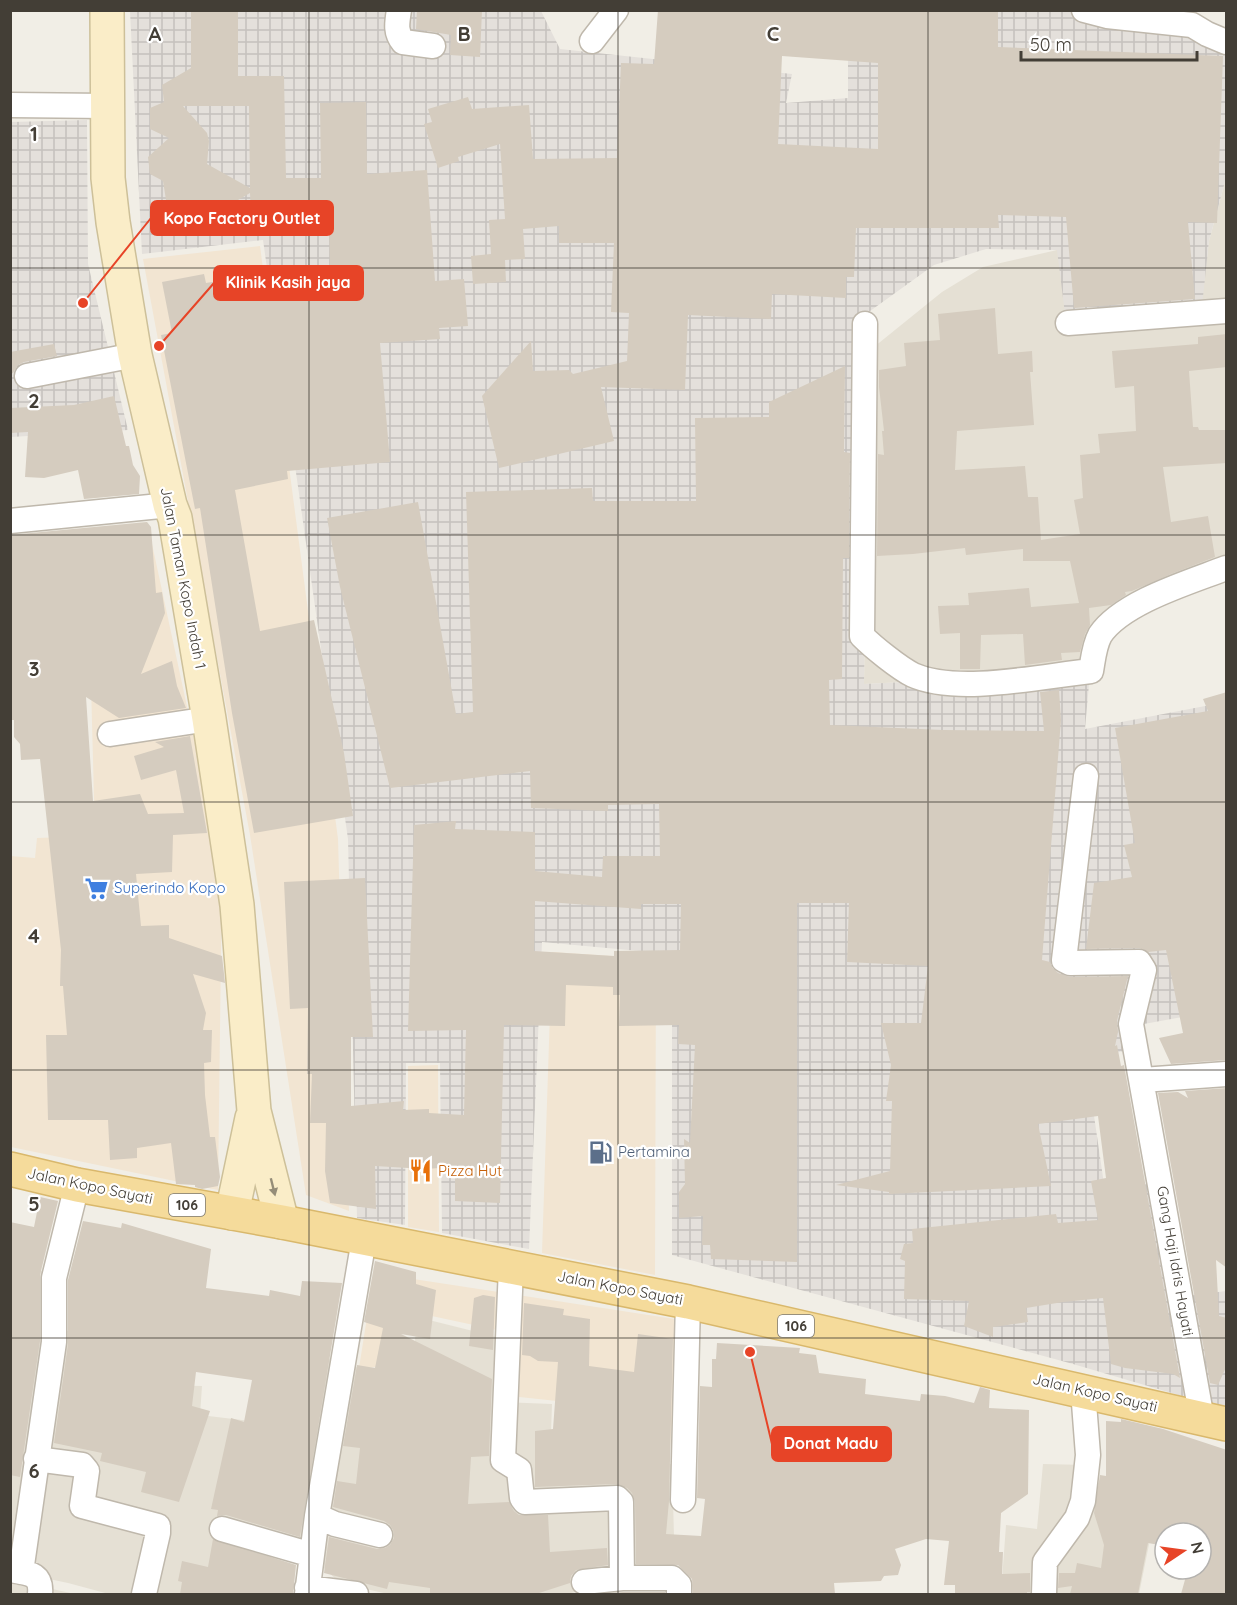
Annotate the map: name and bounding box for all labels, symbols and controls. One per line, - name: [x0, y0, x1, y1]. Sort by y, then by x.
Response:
- text: A: [149, 21, 162, 46]
- text: B: [457, 21, 471, 46]
- text: C: [767, 21, 780, 46]
- scale bar: [1021, 24, 1196, 62]
- text: 50 m: [1030, 33, 1072, 56]
- text: 1: [30, 121, 38, 146]
- callout: Kopo Factory Outlet: [151, 201, 333, 235]
- text: Kopo Factory Outlet: [163, 208, 321, 228]
- callout: Klinik Kasih jaya: [214, 266, 363, 300]
- text: Klinik Kasih jaya: [225, 272, 351, 292]
- text: 2: [28, 388, 40, 413]
- street label: Jalan Taman Kopo Indah 1: [157, 485, 210, 671]
- text: 3: [29, 656, 39, 681]
- supermarket icon: Superindo Kopo: [83, 875, 109, 901]
- place label: Superindo Kopo: [114, 878, 225, 897]
- text: 4: [28, 923, 40, 948]
- fuel station icon: Pertamina: [587, 1139, 613, 1165]
- place label: Pertamina: [618, 1142, 690, 1161]
- restaurant icon: Pizza Hut: [407, 1158, 433, 1184]
- place label: Pizza Hut: [438, 1161, 502, 1180]
- street label: Jalan Kopo Sayati: [26, 1163, 154, 1208]
- one-way arrow: [269, 1178, 278, 1196]
- street label: Gang Haji Idris Hayati: [1153, 1184, 1198, 1337]
- text: 5: [28, 1191, 40, 1216]
- road number: 106: [169, 1194, 205, 1216]
- street label: Jalan Kopo Sayati: [556, 1266, 685, 1309]
- road number: 106: [778, 1315, 814, 1337]
- street label: Jalan Kopo Sayati: [1031, 1369, 1159, 1416]
- callout: Donat Madu: [772, 1427, 891, 1461]
- text: Donat Madu: [783, 1433, 879, 1453]
- text: 6: [28, 1458, 40, 1483]
- north arrow: [1153, 1521, 1213, 1581]
- text: N: [1187, 1540, 1209, 1556]

